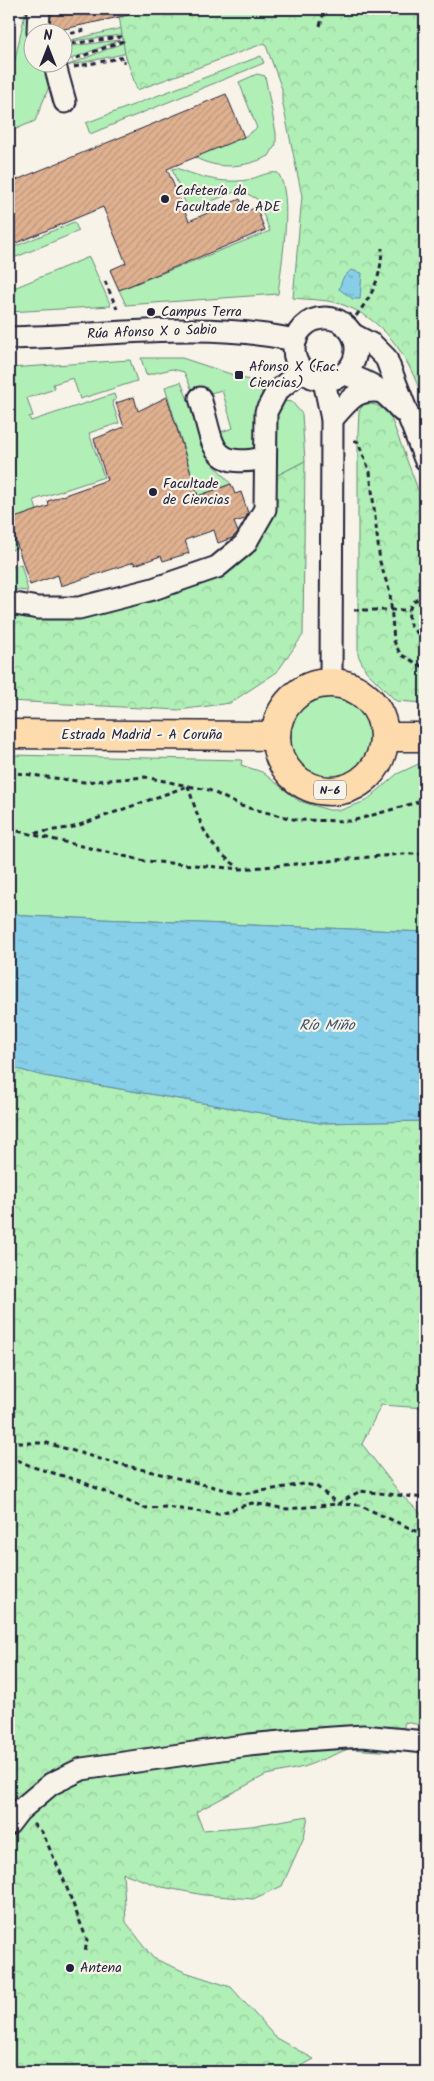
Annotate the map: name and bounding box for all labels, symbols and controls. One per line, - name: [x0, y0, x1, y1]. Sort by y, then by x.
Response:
- north arrow: [22, 22, 72, 72]
- text: N: [44, 25, 53, 47]
- place label: Cafetería da Facultade de ADE: [175, 180, 282, 218]
- marker: Cafetería da Facultade de ADE: [159, 193, 171, 205]
- place label: Campus Terra: [161, 301, 242, 323]
- marker: Campus Terra: [145, 306, 157, 318]
- street label: Rúa Afonso X o Sabio: [87, 319, 217, 345]
- place label: Afonso X (Fac. Ciencias): [249, 356, 339, 394]
- marker: Afonso X (Fac. Ciencias): [233, 369, 245, 381]
- place label: Facultade de Ciencias: [163, 473, 230, 511]
- marker: Facultade de Ciencias: [147, 486, 159, 498]
- street label: Estrada Madrid - A Coruña: [61, 724, 223, 746]
- road number: N-6: [314, 780, 346, 800]
- water label: Río Miño: [299, 1014, 356, 1038]
- place label: Antena: [80, 1957, 122, 1979]
- marker: Antena: [64, 1962, 76, 1974]

